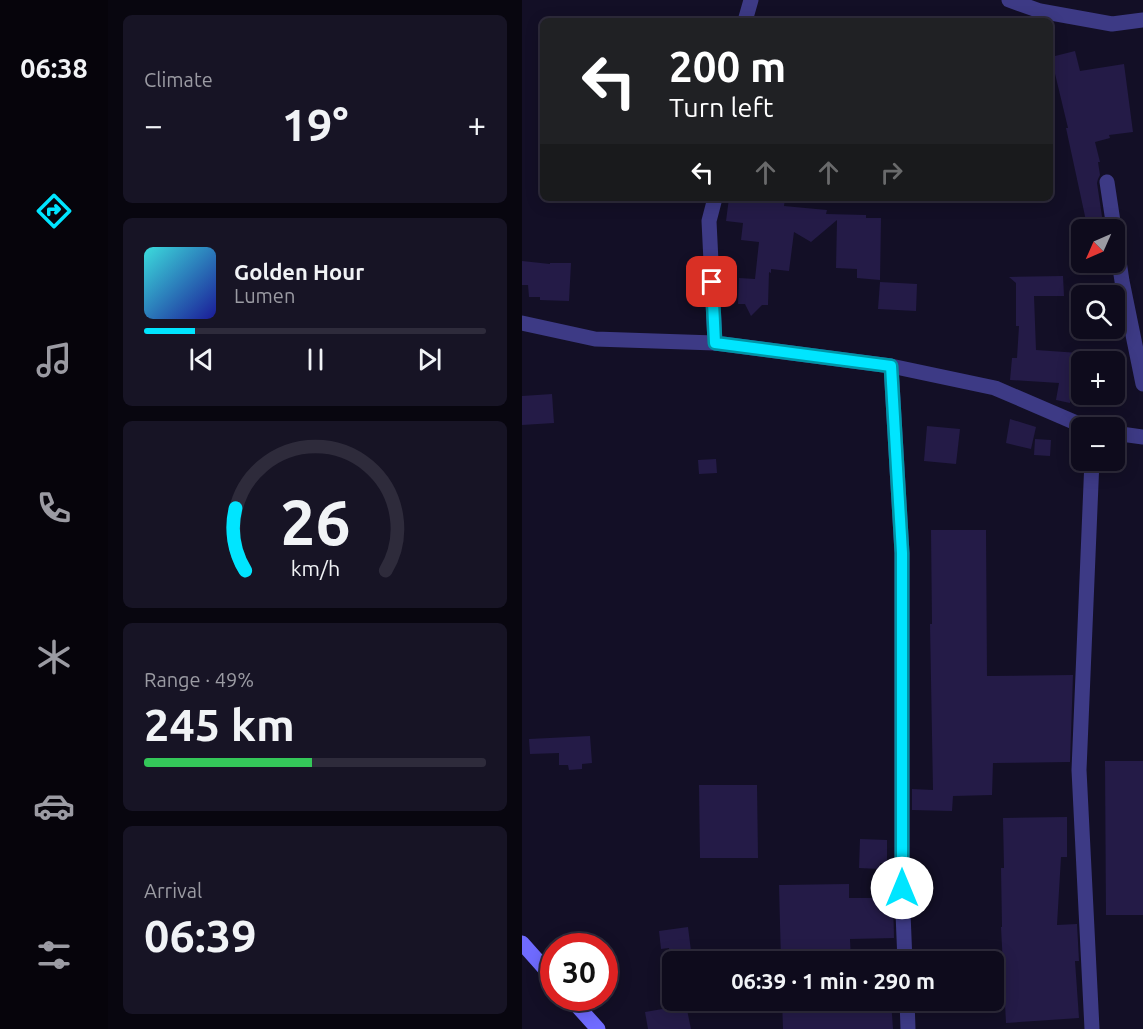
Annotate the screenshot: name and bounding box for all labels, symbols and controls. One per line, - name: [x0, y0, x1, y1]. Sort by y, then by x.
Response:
- icon: left: [570, 42, 648, 120]
- text: 200 m: [669, 43, 786, 90]
- text: 06:38: [20, 53, 88, 83]
- text: Climate: [144, 68, 213, 91]
- text: Turn left: [669, 92, 773, 122]
- text: 19°: [282, 99, 348, 150]
- text: −: [144, 106, 163, 143]
- text: +: [467, 106, 486, 143]
- icon: left: [686, 156, 719, 189]
- icon: ahead: [749, 156, 782, 189]
- icon: ahead: [812, 156, 845, 189]
- icon: right: [875, 156, 908, 189]
- icon: directions: [33, 190, 75, 232]
- north arrow: [1071, 219, 1125, 273]
- map controls: [1071, 219, 1125, 471]
- pin: [686, 256, 737, 307]
- text: Golden Hour: [234, 259, 364, 284]
- icon: arrive: [695, 265, 728, 298]
- text: Lumen: [234, 284, 295, 307]
- button: search: [1071, 285, 1125, 339]
- icon: music: [33, 339, 75, 381]
- icon: previous: [185, 343, 218, 376]
- icon: pause: [299, 343, 332, 376]
- icon: next: [413, 343, 446, 376]
- button: +: [1071, 351, 1125, 405]
- button: −: [1071, 417, 1125, 471]
- icon: phone: [33, 487, 75, 529]
- text: 26: [280, 488, 350, 558]
- text: km/h: [290, 557, 340, 581]
- icon: climate: [33, 636, 75, 678]
- text: Range · 49%: [144, 668, 254, 691]
- text: 245 km: [144, 699, 295, 750]
- icon: car: [33, 785, 75, 827]
- position arrow: [870, 856, 934, 920]
- text: Arrival: [144, 879, 202, 902]
- text: 06:39: [144, 910, 257, 961]
- speed limit sign: 30: [540, 933, 618, 1011]
- icon: filters: [33, 934, 75, 976]
- text: 06:39 · 1 min · 290 m: [731, 968, 935, 993]

